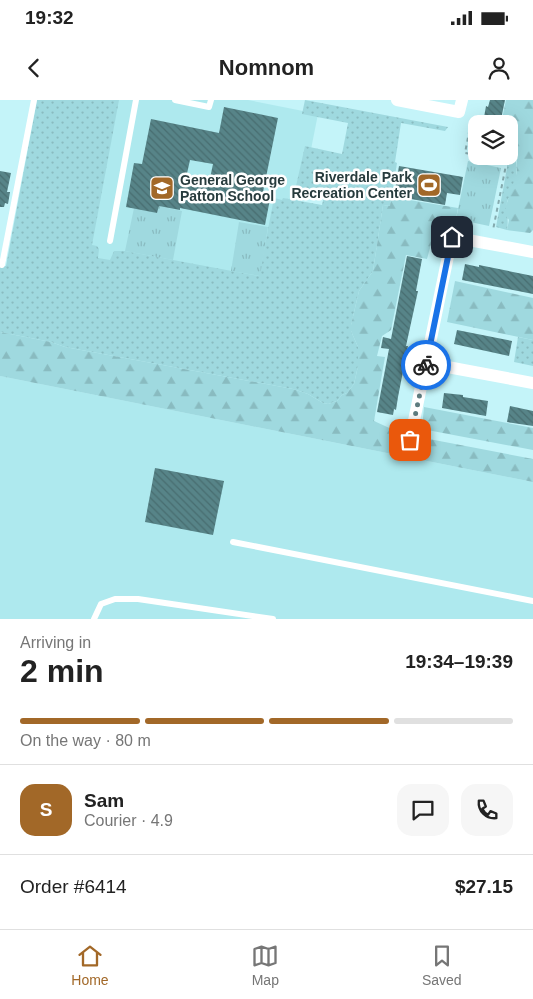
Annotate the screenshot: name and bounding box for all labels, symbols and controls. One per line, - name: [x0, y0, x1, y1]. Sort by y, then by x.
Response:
- text: 19:32: [25, 7, 74, 28]
- icon: back: [20, 54, 48, 82]
- icon: person: [485, 54, 513, 82]
- text: Nomnom: [219, 55, 314, 80]
- map controls: [468, 115, 518, 165]
- button: layers: [468, 115, 518, 165]
- place label: Riverdale Park Recreation Center: [291, 169, 413, 201]
- place label: General George Patton School: [180, 172, 285, 204]
- sports icon: Riverdale Park Recreation Center: [416, 172, 442, 198]
- school or university icon: General George Patton School: [149, 175, 175, 201]
- pin: [431, 216, 473, 258]
- icon: home: [438, 223, 466, 251]
- courier: [401, 340, 451, 390]
- icon: bike: [412, 351, 440, 379]
- pin: [389, 419, 431, 461]
- icon: bag: [396, 426, 424, 454]
- text: Arriving in: [20, 634, 91, 651]
- text: 19:34–19:39: [405, 651, 513, 672]
- text: 2 min: [20, 653, 104, 689]
- text: On the way · 80 m: [20, 732, 151, 749]
- button: chat: [397, 784, 449, 836]
- button: phone: [461, 784, 513, 836]
- text: Sam: [84, 790, 124, 811]
- text: S: [40, 799, 52, 820]
- text: Courier · 4.9: [84, 812, 173, 829]
- text: Order #6414: [20, 876, 127, 897]
- text: $27.15: [455, 876, 513, 897]
- tab: Home: [71, 942, 109, 988]
- tab: Map: [251, 942, 279, 988]
- tab: Saved: [422, 942, 462, 988]

